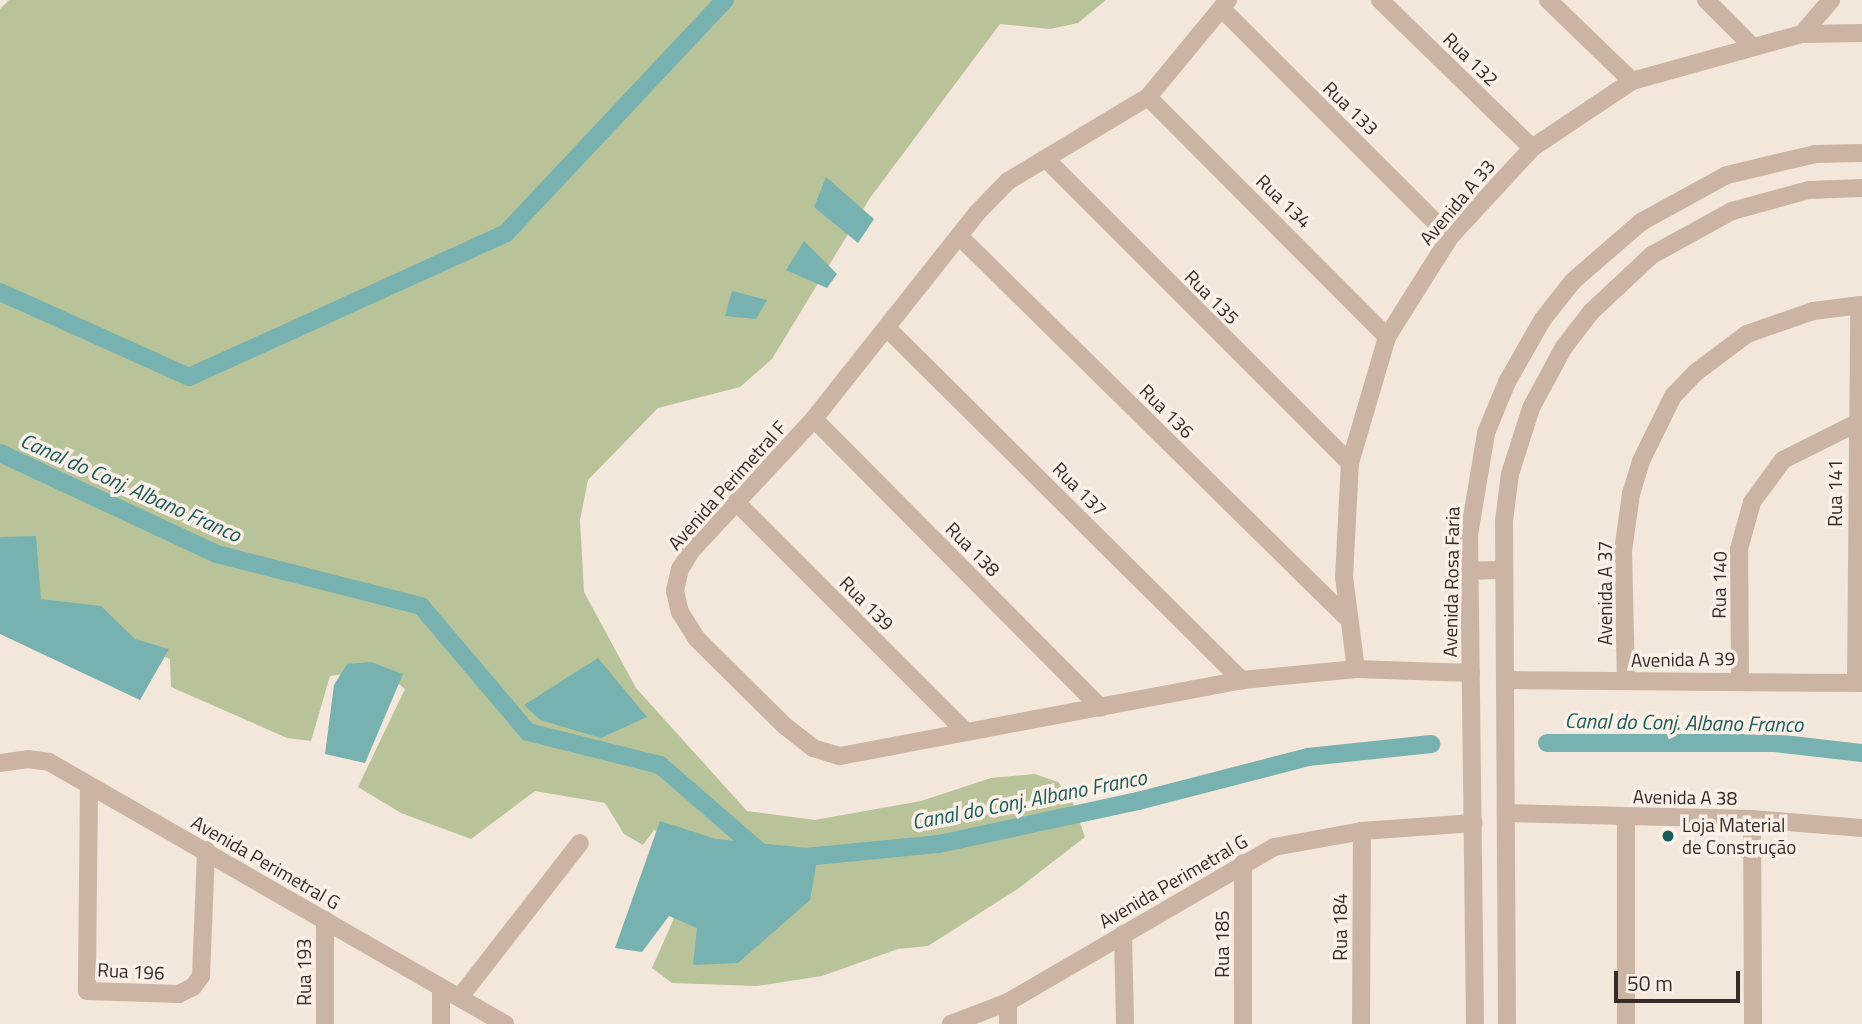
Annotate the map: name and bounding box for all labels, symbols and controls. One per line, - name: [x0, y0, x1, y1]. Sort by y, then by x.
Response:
- street label: Rua 132: [1439, 27, 1503, 91]
- street label: Rua 133: [1319, 76, 1383, 140]
- street label: Avenida A 33: [1415, 155, 1499, 249]
- street label: Rua 134: [1252, 169, 1316, 233]
- street label: Rua 135: [1180, 265, 1244, 329]
- street label: Rua 136: [1135, 379, 1199, 443]
- street label: Avenida Perimetral F: [663, 416, 791, 554]
- water label: Canal do Conj. Albano Franco: [17, 427, 245, 547]
- street label: Rua 137: [1048, 457, 1112, 521]
- street label: Rua 141: [1824, 459, 1846, 527]
- street label: Avenida Rosa Faria: [1438, 506, 1464, 658]
- street label: Rua 138: [941, 517, 1005, 581]
- street label: Avenida A 37: [1594, 541, 1616, 645]
- street label: Rua 140: [1707, 551, 1731, 619]
- street label: Rua 139: [835, 571, 899, 635]
- street label: Avenida A 39: [1631, 647, 1735, 671]
- water label: Canal do Conj. Albano Franco: [1565, 707, 1803, 737]
- water label: Canal do Conj. Albano Franco: [909, 764, 1149, 834]
- street label: Avenida A 38: [1633, 785, 1737, 809]
- street label: Avenida Perimetral G: [188, 810, 344, 914]
- place label: Loja Material de Construção: [1682, 814, 1796, 858]
- marker: Loja Material de Construção: [1660, 828, 1676, 844]
- street label: Avenida Perimetral G: [1095, 829, 1251, 933]
- street label: Rua 184: [1329, 893, 1351, 961]
- street label: Rua 185: [1211, 910, 1233, 978]
- street label: Rua 193: [293, 938, 315, 1006]
- street label: Rua 196: [97, 958, 165, 984]
- scale bar: [1617, 958, 1743, 1002]
- text: 50 m: [1627, 967, 1673, 999]

